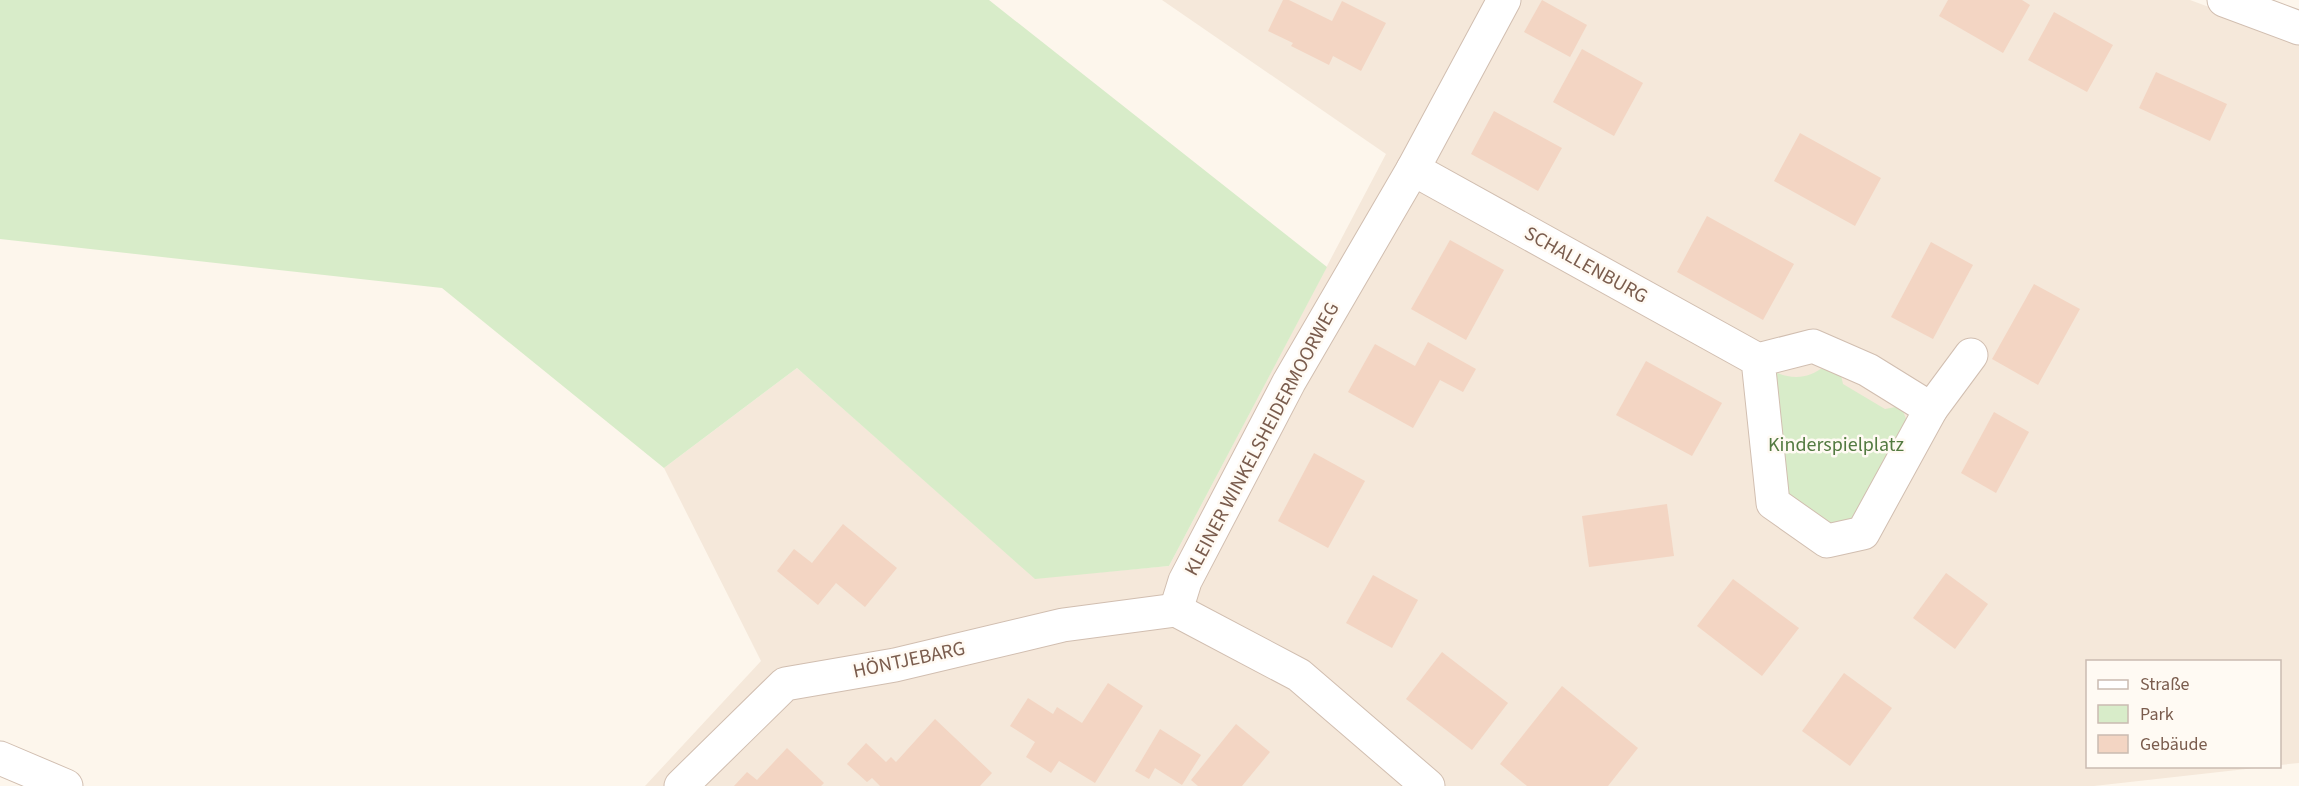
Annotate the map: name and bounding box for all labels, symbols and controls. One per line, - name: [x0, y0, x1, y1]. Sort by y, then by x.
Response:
- street label: SCHALLENBURG: [1519, 219, 1653, 311]
- street label: KLEINER WINKELSHEIDERMOORWEG: [1178, 297, 1346, 581]
- park label: Kinderspielplatz: [1768, 431, 1904, 459]
- street label: HÖNTJEBARG: [850, 634, 968, 686]
- legend: [2086, 660, 2281, 768]
- text: Straße: [2140, 672, 2190, 697]
- text: Park: [2140, 702, 2174, 727]
- text: Gebäude: [2140, 732, 2208, 757]

